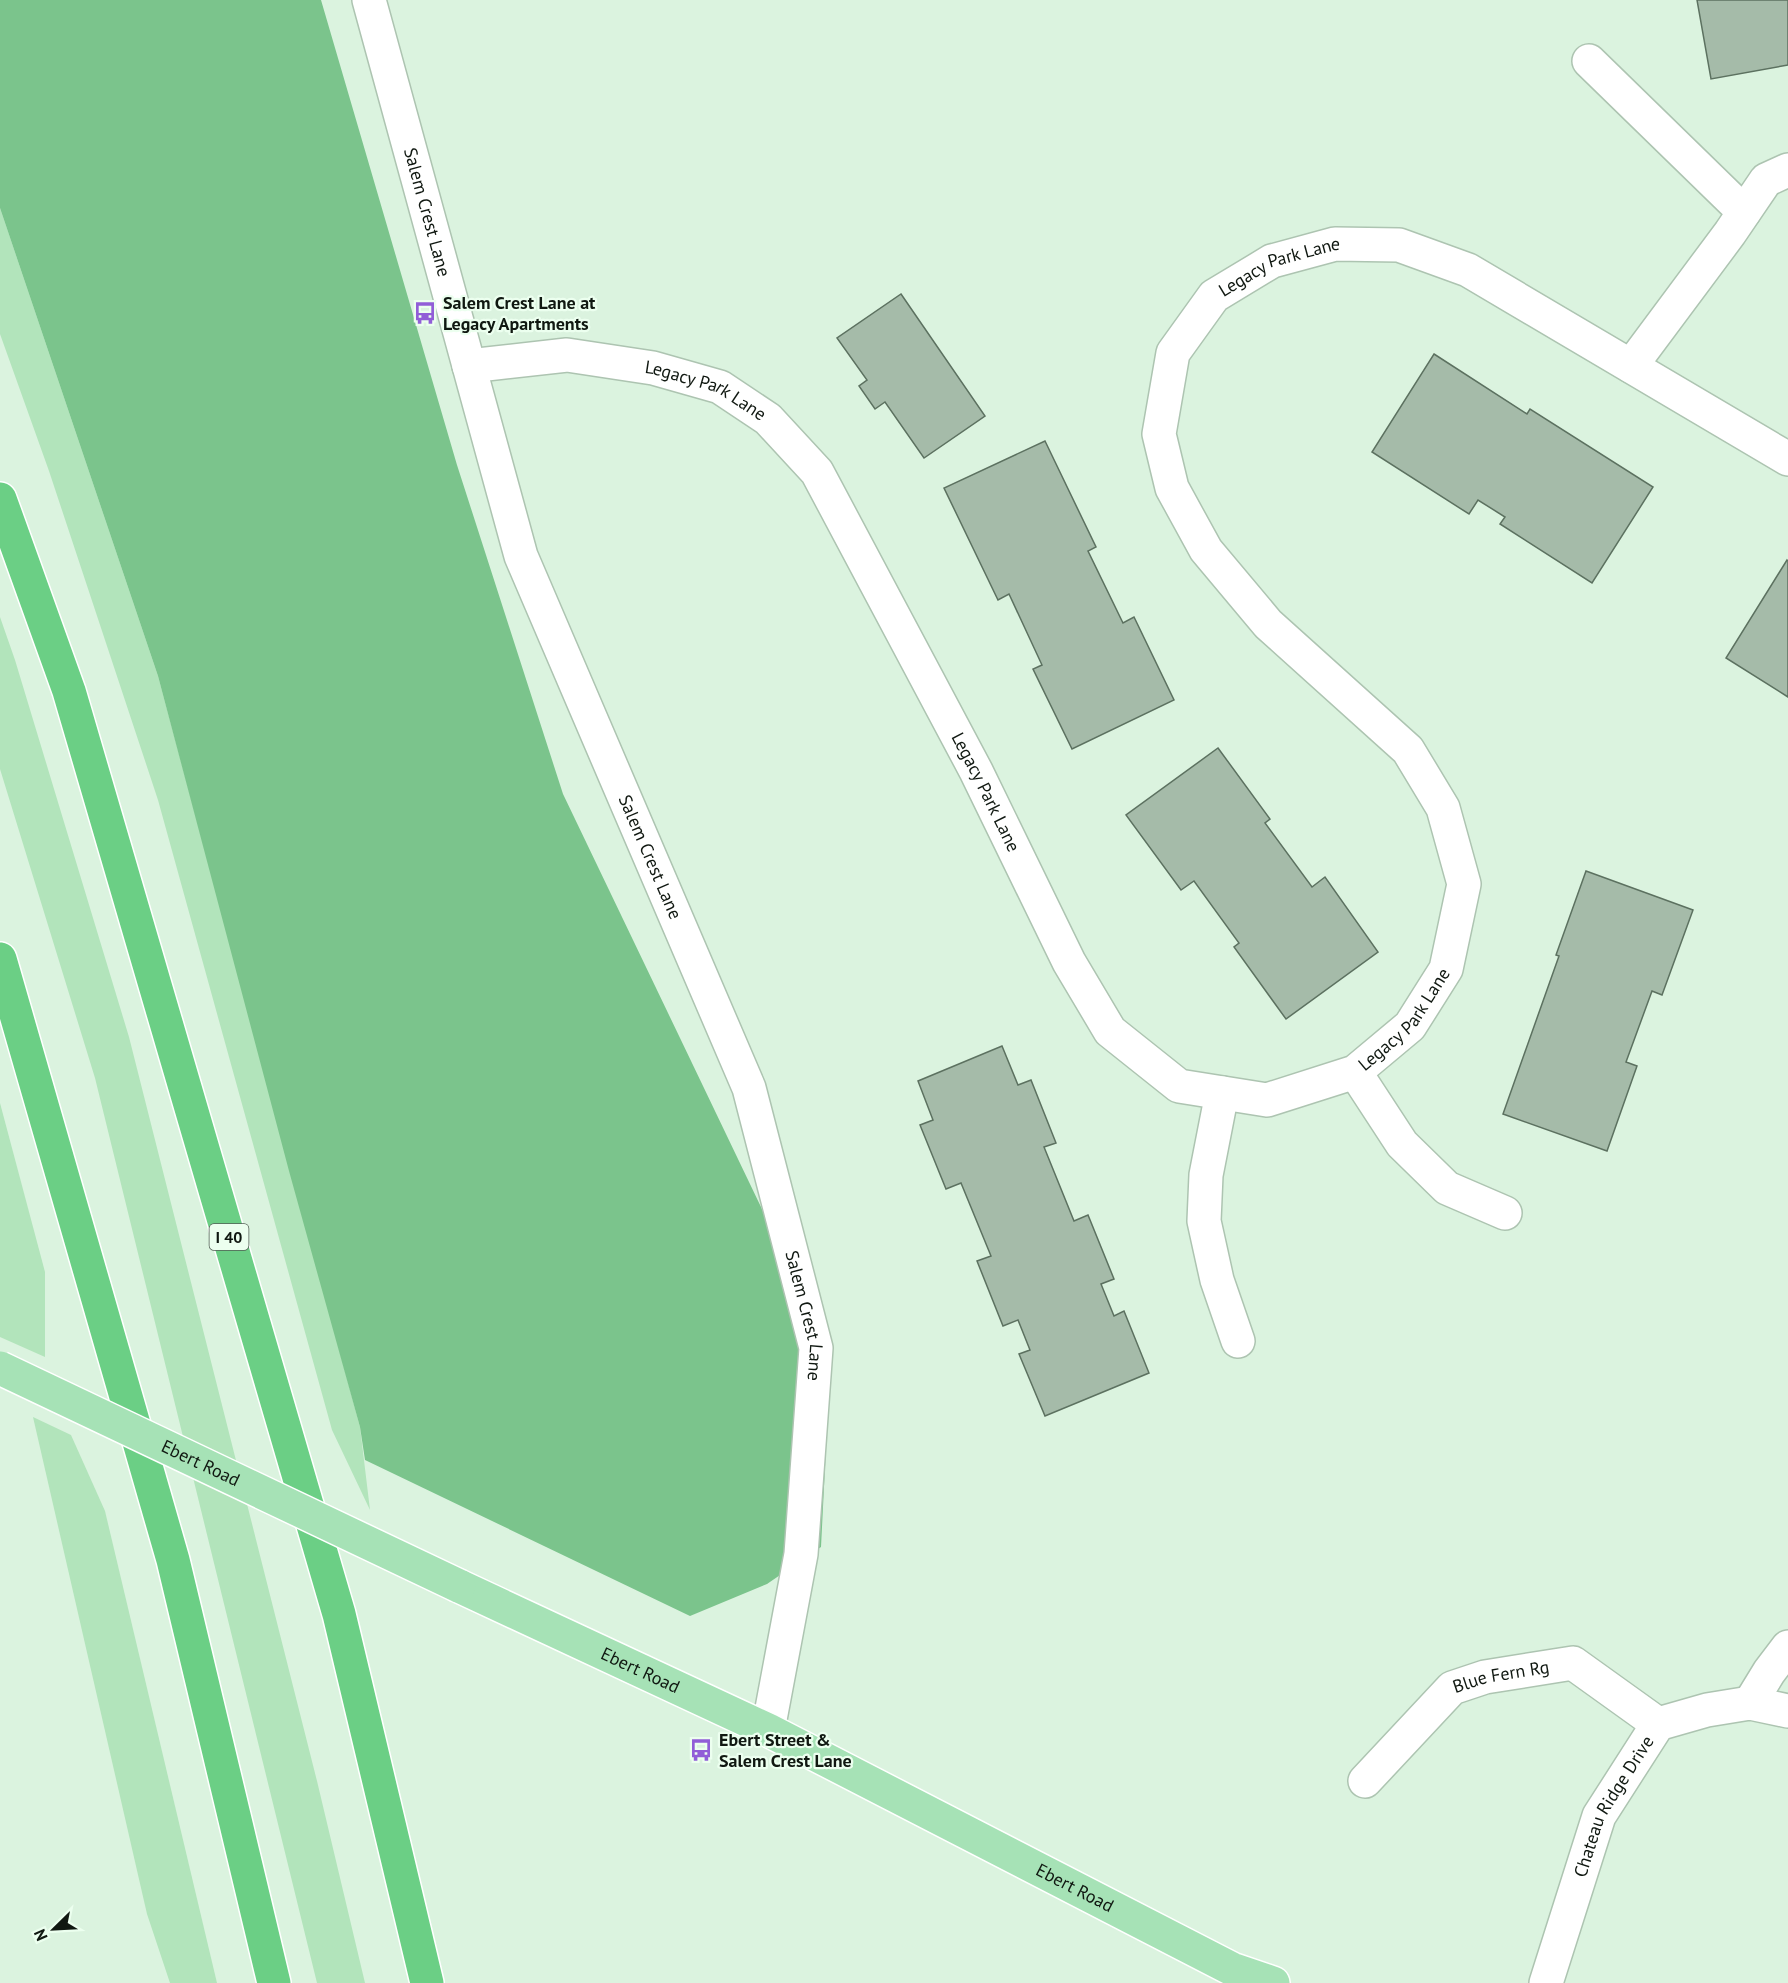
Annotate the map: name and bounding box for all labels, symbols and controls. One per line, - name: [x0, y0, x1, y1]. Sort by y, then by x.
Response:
- street label: Salem Crest Lane: [399, 145, 456, 279]
- street label: Legacy Park Lane: [1214, 232, 1340, 302]
- place label: Salem Crest Lane at Legacy Apartments: [443, 291, 596, 335]
- bus stop icon: Salem Crest Lane at Legacy Apartments: [412, 300, 438, 326]
- street label: Legacy Park Lane: [644, 355, 771, 426]
- street label: Legacy Park Lane: [947, 728, 1026, 855]
- street label: Salem Crest Lane: [614, 791, 687, 923]
- street label: Legacy Park Lane: [1353, 963, 1455, 1076]
- road number: I 40: [210, 1224, 248, 1250]
- street label: Salem Crest Lane: [780, 1248, 828, 1382]
- street label: Ebert Road: [158, 1434, 244, 1491]
- street label: Ebert Road: [597, 1642, 684, 1698]
- street label: Blue Fern Rg: [1450, 1655, 1551, 1698]
- place label: Ebert Street & Salem Crest Lane: [719, 1728, 852, 1772]
- street label: Chateau Ridge Drive: [1568, 1731, 1659, 1880]
- bus stop icon: Ebert Street & Salem Crest Lane: [688, 1737, 714, 1763]
- street label: Ebert Road: [1032, 1858, 1118, 1917]
- north arrow: [24, 1899, 84, 1959]
- text: N: [29, 1926, 52, 1944]

